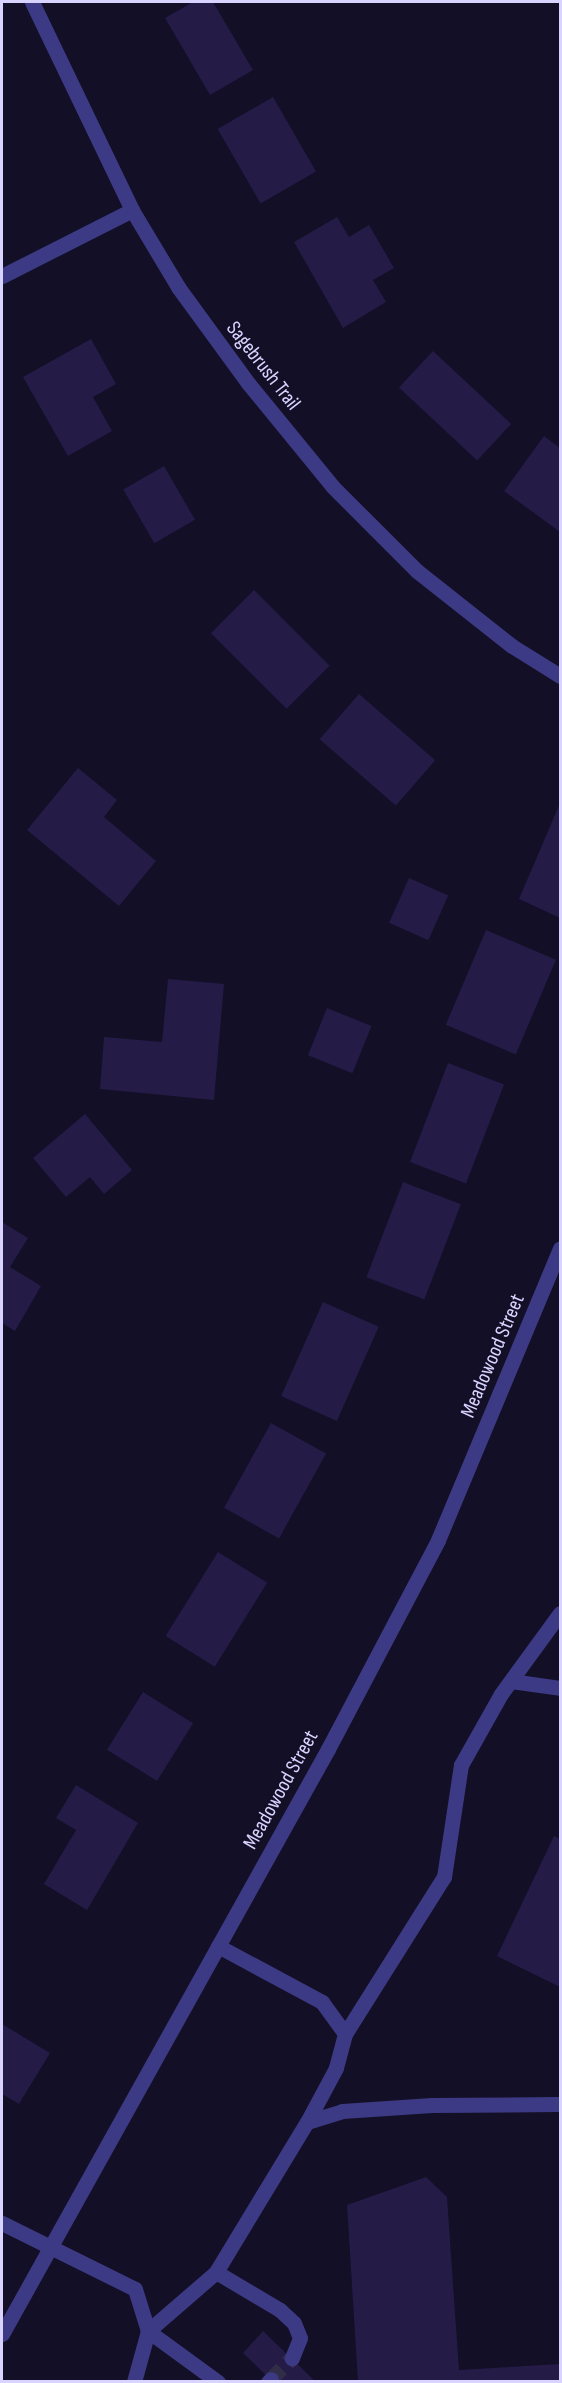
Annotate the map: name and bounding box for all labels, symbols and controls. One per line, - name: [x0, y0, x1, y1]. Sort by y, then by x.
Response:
- street label: Sagebrush Trail: [221, 317, 305, 415]
- street label: Meadowood Street: [456, 1290, 530, 1422]
- street label: Meadowood Street: [238, 1726, 324, 1854]

